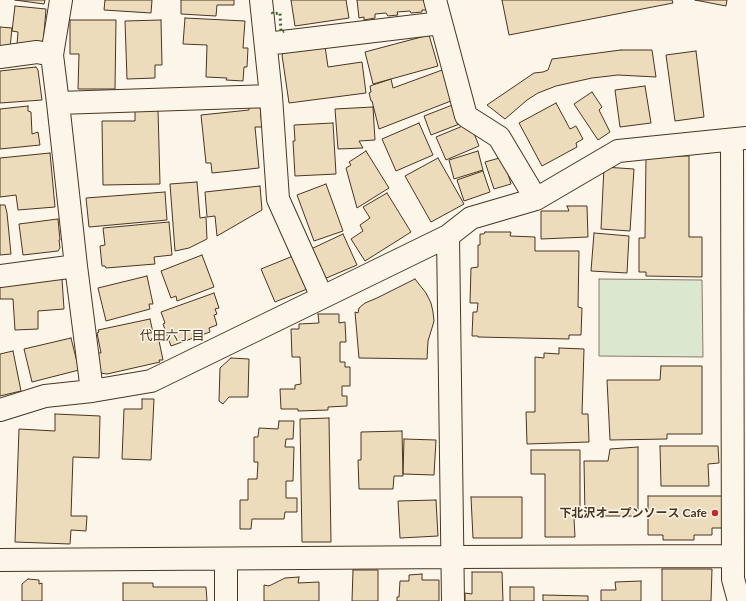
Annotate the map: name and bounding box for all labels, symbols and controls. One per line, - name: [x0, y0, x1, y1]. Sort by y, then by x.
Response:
- district label: 代田六丁目: [140, 328, 204, 344]
- place label: 下北沢オープンソース Cafe: [560, 506, 707, 520]
- marker: 下北沢オープンソース Cafe: [710, 508, 720, 518]

